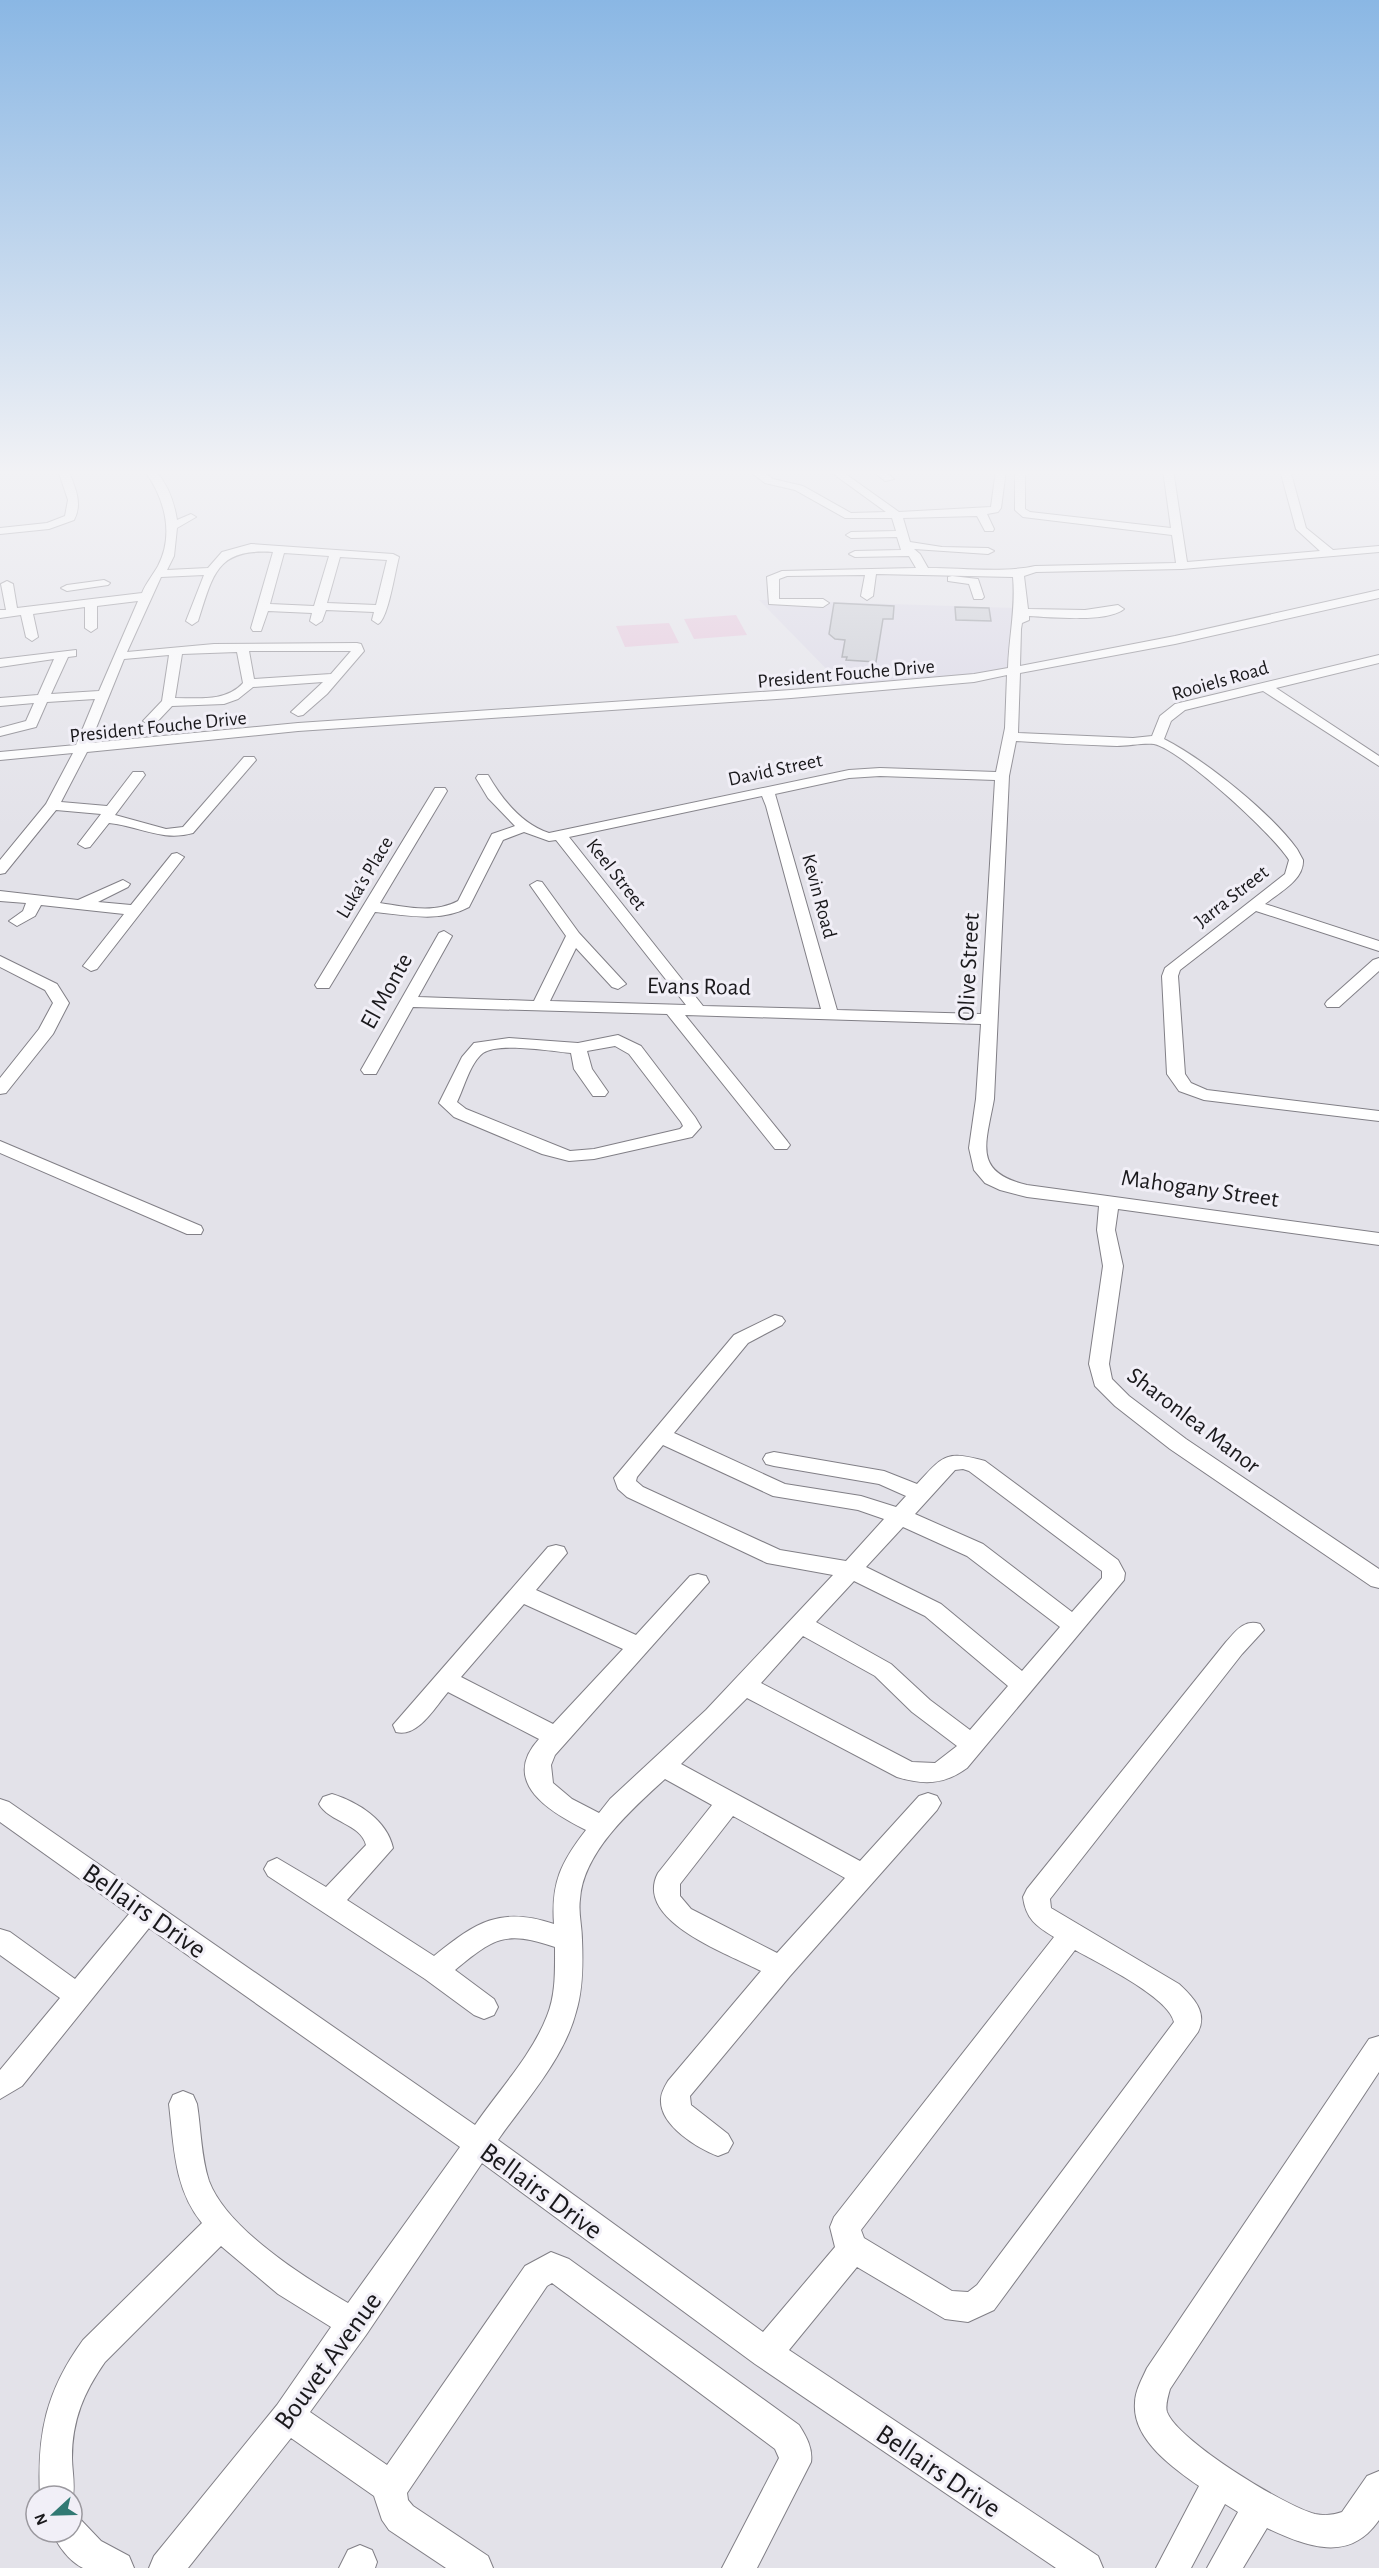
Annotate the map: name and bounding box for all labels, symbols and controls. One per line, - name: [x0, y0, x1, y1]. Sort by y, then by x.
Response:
- street label: President Fouche Drive: [757, 656, 936, 692]
- street label: Rooiels Road: [1170, 658, 1271, 704]
- street label: President Fouche Drive: [69, 708, 248, 746]
- street label: David Street: [726, 750, 825, 790]
- street label: Luka's Place: [333, 833, 397, 922]
- street label: Keel Street: [582, 835, 650, 914]
- street label: Kevin Road: [798, 852, 840, 941]
- street label: Jarra Street: [1191, 862, 1273, 932]
- street label: Olive Street: [954, 912, 984, 1022]
- street label: El Monte: [356, 950, 417, 1033]
- street label: Evans Road: [647, 974, 751, 1000]
- street label: Mahogany Street: [1120, 1166, 1281, 1212]
- street label: Sharonlea Manor: [1123, 1363, 1264, 1478]
- street label: Bellairs Drive: [77, 1859, 211, 1964]
- street label: Bellairs Drive: [475, 2138, 607, 2245]
- street label: Bouvet Avenue: [270, 2287, 388, 2435]
- street label: Bellairs Drive: [871, 2420, 1005, 2523]
- north arrow: [24, 2484, 84, 2544]
- text: N: [32, 2511, 51, 2527]

